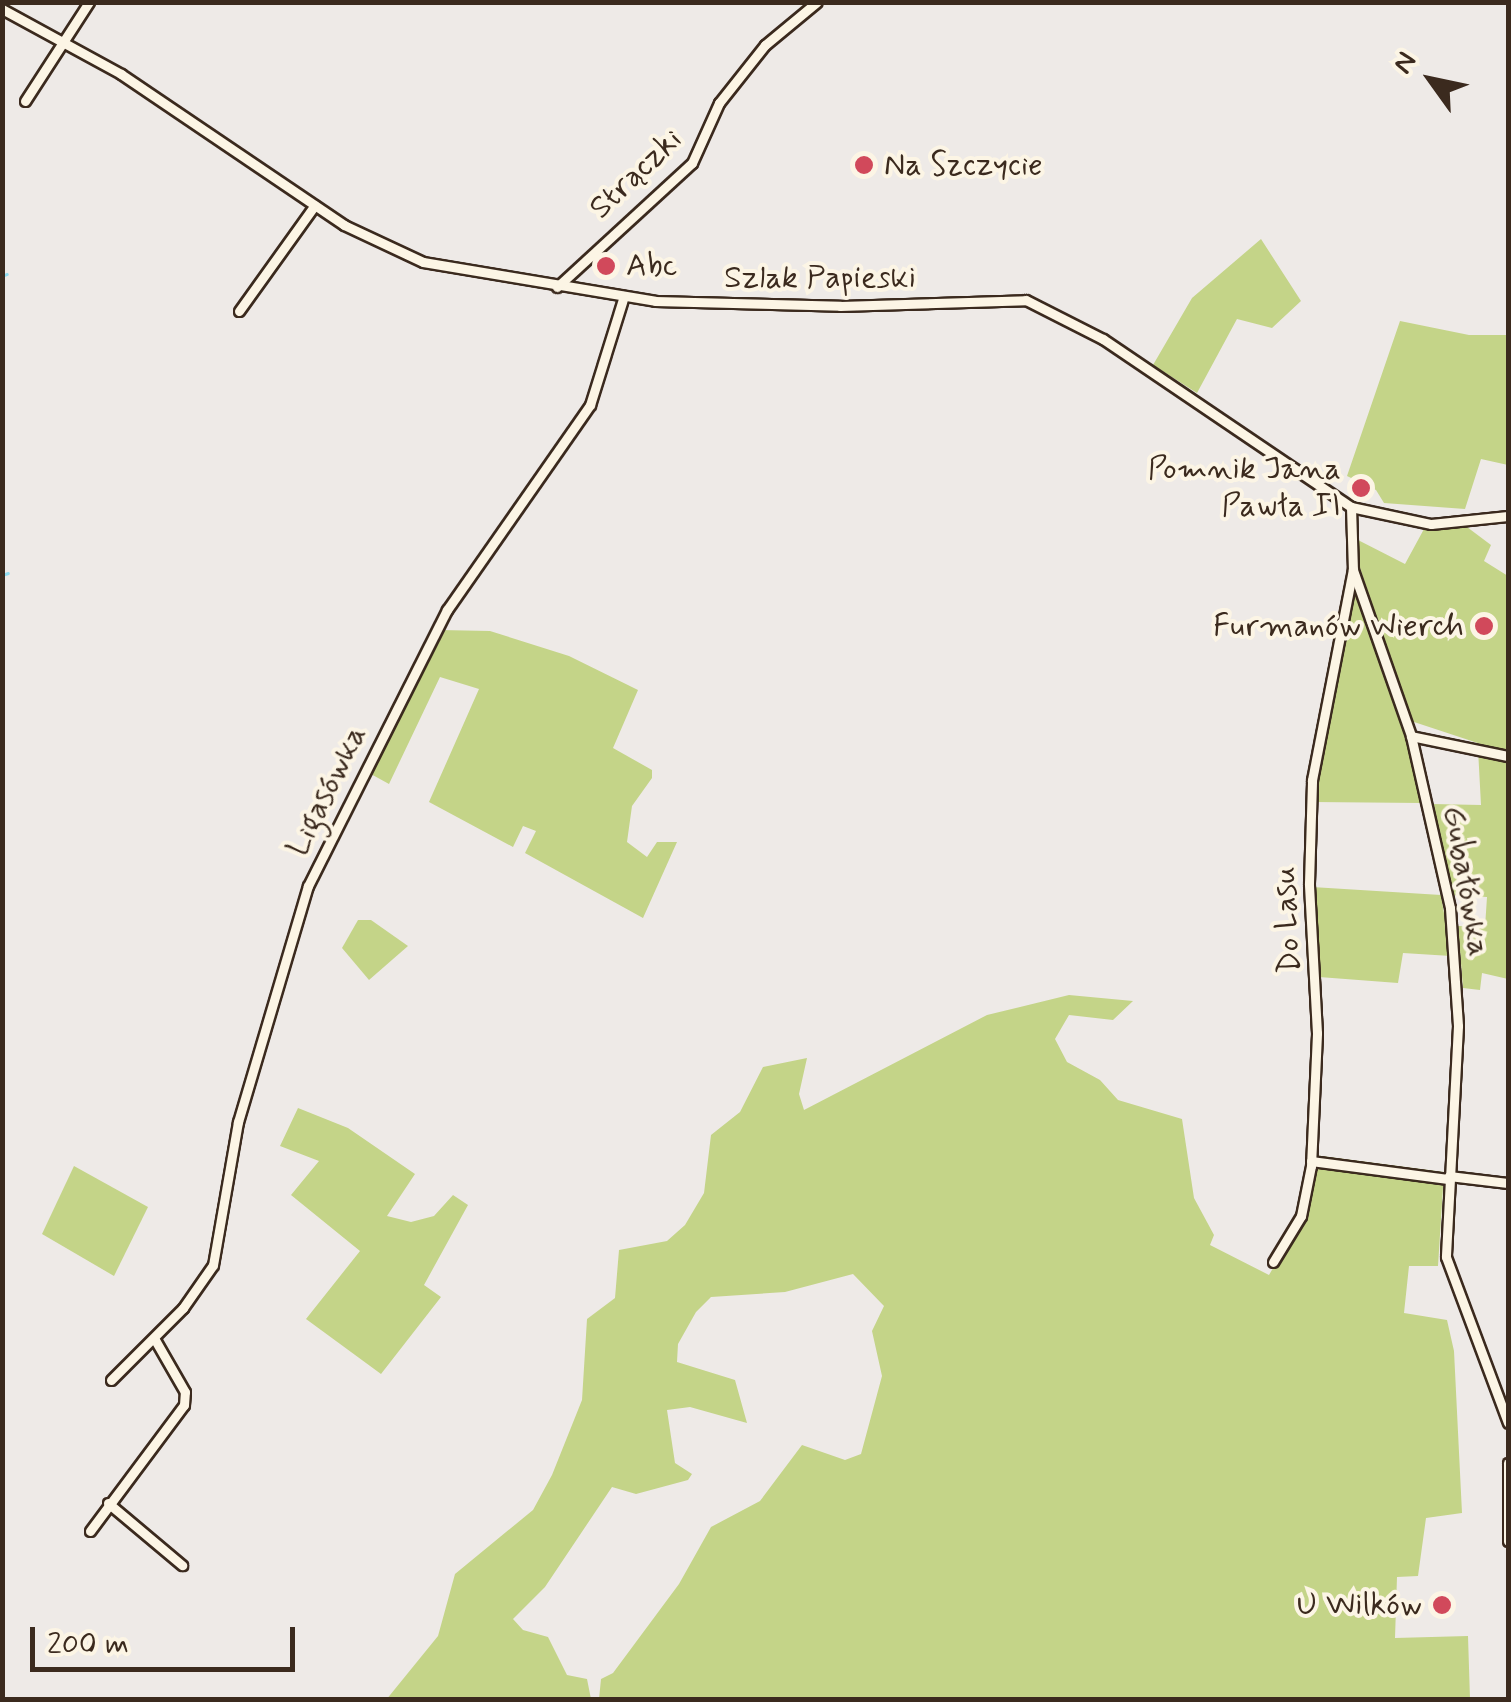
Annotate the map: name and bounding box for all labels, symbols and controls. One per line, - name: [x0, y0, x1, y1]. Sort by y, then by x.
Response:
- north arrow: [1381, 30, 1481, 130]
- text: N: [1385, 45, 1426, 81]
- street label: Strączki: [582, 121, 690, 227]
- place label: Na Szczycie: [884, 146, 1044, 184]
- marker: Na Szczycie: [853, 154, 875, 176]
- place label: Abc: [626, 247, 677, 285]
- marker: Abc: [595, 255, 617, 277]
- street label: Szlak Papieski: [726, 259, 914, 297]
- place label: Pomnik Jana Pawła II: [1156, 451, 1341, 526]
- marker: Pomnik Jana Pawła II: [1350, 477, 1372, 499]
- place label: Furmanów Wierch: [1212, 607, 1464, 645]
- marker: Furmanów Wierch: [1473, 615, 1495, 637]
- street label: Ligasówka: [279, 719, 375, 863]
- street label: Gubałówka: [1434, 803, 1498, 959]
- street label: Do Lasu: [1266, 866, 1310, 974]
- place label: U Wilków: [1297, 1586, 1422, 1624]
- marker: U Wilków: [1431, 1594, 1453, 1616]
- scale bar: [35, 1607, 300, 1669]
- text: 200 m: [47, 1625, 129, 1664]

